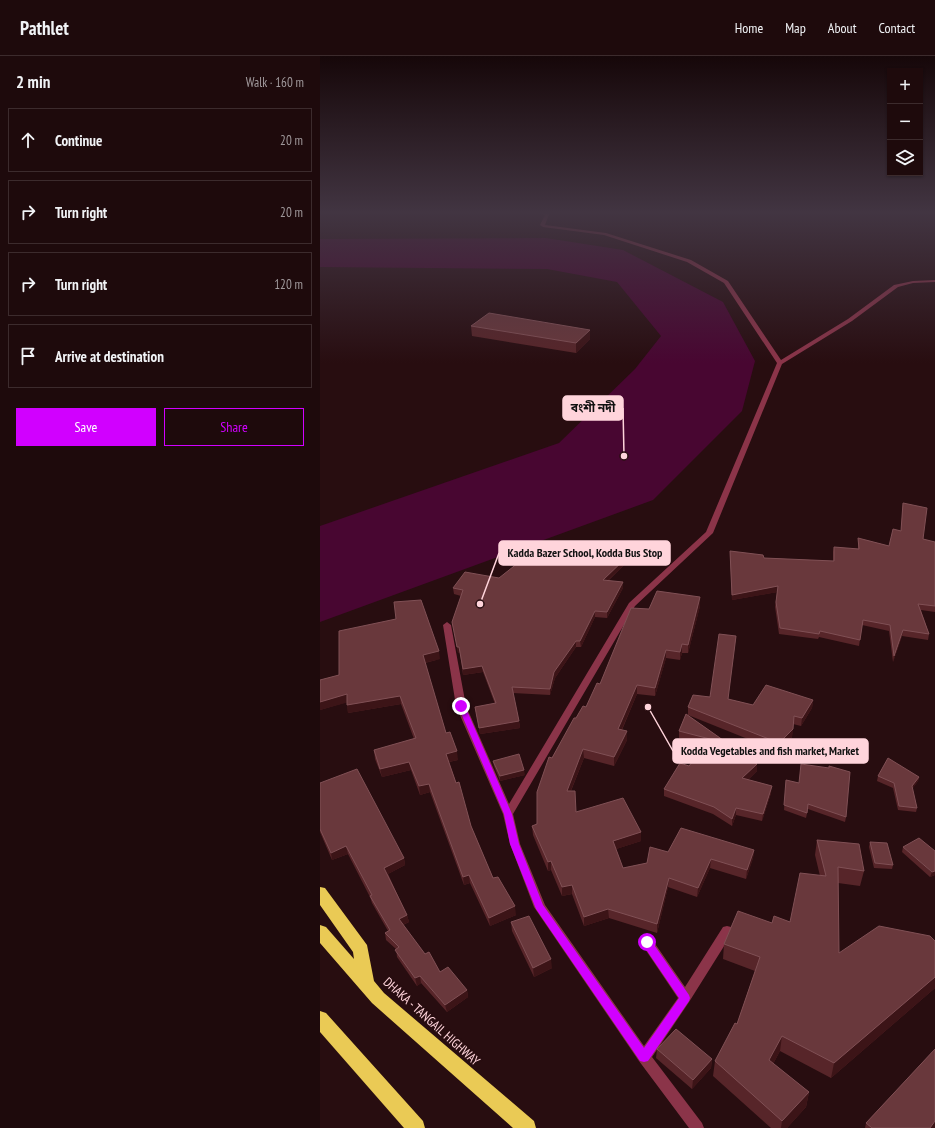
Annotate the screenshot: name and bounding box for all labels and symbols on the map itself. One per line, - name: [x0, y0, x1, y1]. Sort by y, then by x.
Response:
- callout: বংশী নদী: [563, 396, 623, 420]
- text: বংশী নদী: [570, 400, 616, 415]
- callout: Kadda Bazer School, Kodda Bus Stop: [499, 541, 670, 565]
- text: Kadda Bazer School, Kodda Bus Stop: [508, 545, 663, 560]
- route end: [452, 697, 470, 715]
- callout: Kodda Vegetables and fish market, Market: [673, 739, 868, 763]
- text: Kodda Vegetables and fish market, Market: [681, 743, 860, 758]
- route start: [638, 933, 656, 951]
- street label: DHAKA - TANGAIL HIGHWAY: [380, 973, 484, 1069]

